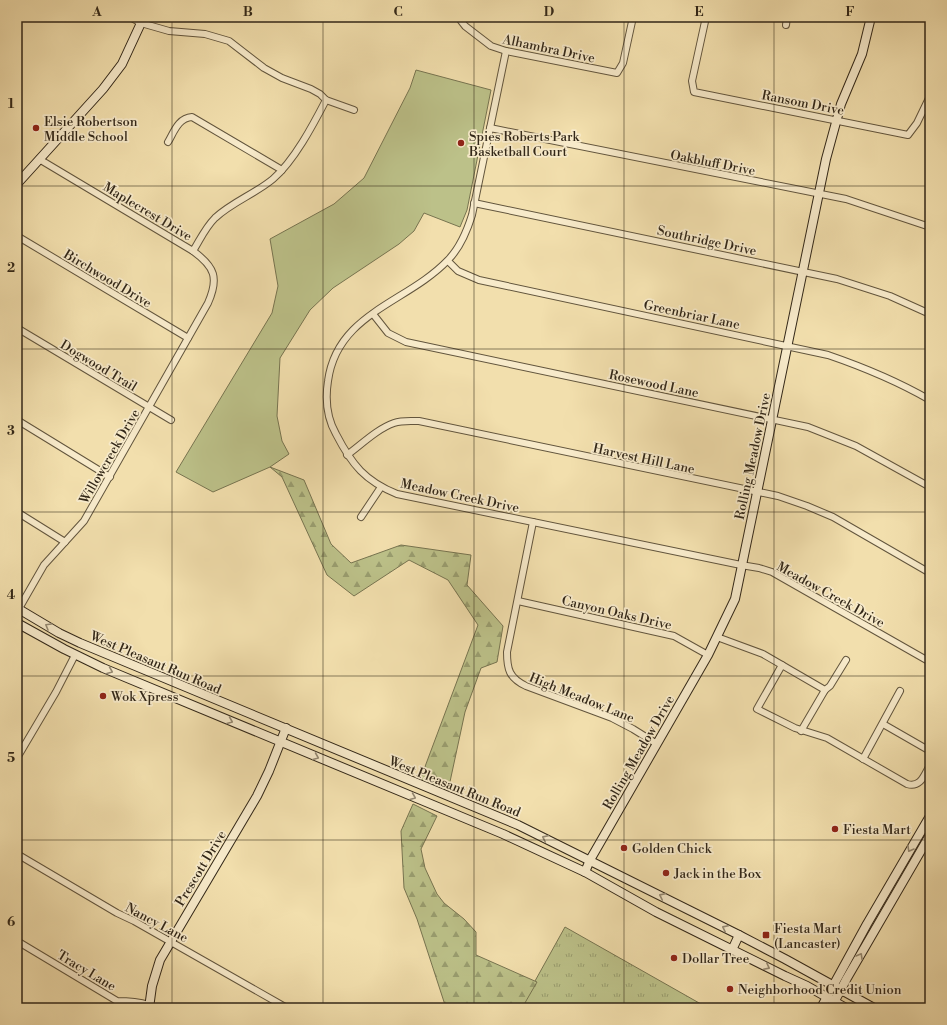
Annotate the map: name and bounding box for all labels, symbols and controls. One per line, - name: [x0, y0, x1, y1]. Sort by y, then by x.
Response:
- text: A: [91, 4, 102, 20]
- text: B: [243, 4, 253, 20]
- text: C: [393, 4, 403, 20]
- text: D: [544, 4, 554, 20]
- text: E: [694, 4, 704, 20]
- text: F: [845, 4, 855, 20]
- street label: Alhambra Drive: [500, 31, 597, 67]
- street label: Ransom Drive: [760, 87, 846, 119]
- text: 1: [8, 96, 15, 112]
- place label: Elsie Robertson Middle School: [44, 114, 138, 145]
- marker: Elsie Robertson Middle School: [31, 123, 41, 133]
- place label: Spies Roberts Park Basketball Court: [468, 129, 581, 160]
- marker: Spies Roberts Park Basketball Court: [456, 138, 466, 148]
- street label: Oakbluff Drive: [669, 147, 757, 179]
- street label: Maplecrest Drive: [100, 179, 195, 245]
- street label: Southridge Drive: [656, 223, 758, 259]
- street label: Birchwood Drive: [60, 246, 155, 312]
- text: 2: [7, 260, 15, 276]
- street label: Greenbriar Lane: [642, 297, 742, 333]
- street label: Dogwood Trail: [57, 337, 140, 395]
- street label: Rosewood Lane: [607, 367, 701, 401]
- street label: Rolling Meadow Drive: [732, 391, 774, 521]
- street label: Willowcreek Drive: [76, 406, 144, 508]
- text: 3: [7, 423, 15, 439]
- street label: Harvest Hill Lane: [591, 440, 697, 478]
- street label: Meadow Creek Drive: [399, 476, 521, 516]
- street label: Meadow Creek Drive: [774, 559, 888, 631]
- text: 4: [7, 587, 16, 603]
- street label: Canyon Oaks Drive: [560, 593, 674, 634]
- one-way arrow: [45, 624, 52, 631]
- street label: West Pleasant Run Road: [87, 628, 224, 698]
- one-way arrow: [106, 666, 114, 674]
- street label: High Meadow Lane: [527, 670, 637, 726]
- place label: Wok Xpress: [110, 689, 179, 705]
- marker: Wok Xpress: [98, 691, 108, 701]
- street label: Rolling Meadow Drive: [600, 692, 678, 812]
- one-way arrow: [227, 717, 234, 725]
- text: 5: [7, 750, 15, 766]
- one-way arrow: [312, 752, 320, 760]
- street label: West Pleasant Run Road: [385, 753, 523, 821]
- one-way arrow: [408, 792, 416, 800]
- place label: Fiesta Mart: [843, 822, 911, 838]
- marker: Fiesta Mart: [830, 824, 840, 834]
- street label: Prescott Drive: [172, 827, 230, 909]
- one-way arrow: [542, 835, 550, 843]
- place label: Golden Chick: [632, 841, 713, 857]
- marker: Golden Chick: [619, 843, 629, 853]
- one-way arrow: [908, 845, 915, 852]
- place label: Jack in the Box: [673, 866, 762, 882]
- marker: Jack in the Box: [661, 868, 671, 878]
- one-way arrow: [658, 893, 666, 901]
- street label: Nancy Lane: [122, 900, 191, 946]
- text: 6: [7, 914, 15, 930]
- place label: Fiesta Mart (Lancaster): [774, 921, 842, 952]
- one-way arrow: [722, 925, 730, 933]
- marker: Fiesta Mart (Lancaster): [761, 930, 771, 940]
- street label: Tracy Lane: [54, 947, 119, 995]
- place label: Dollar Tree: [682, 951, 750, 967]
- marker: Dollar Tree: [669, 953, 679, 963]
- one-way arrow: [856, 953, 863, 960]
- one-way arrow: [763, 963, 770, 970]
- place label: Neighborhood Credit Union: [738, 982, 902, 998]
- marker: Neighborhood Credit Union: [725, 984, 735, 994]

